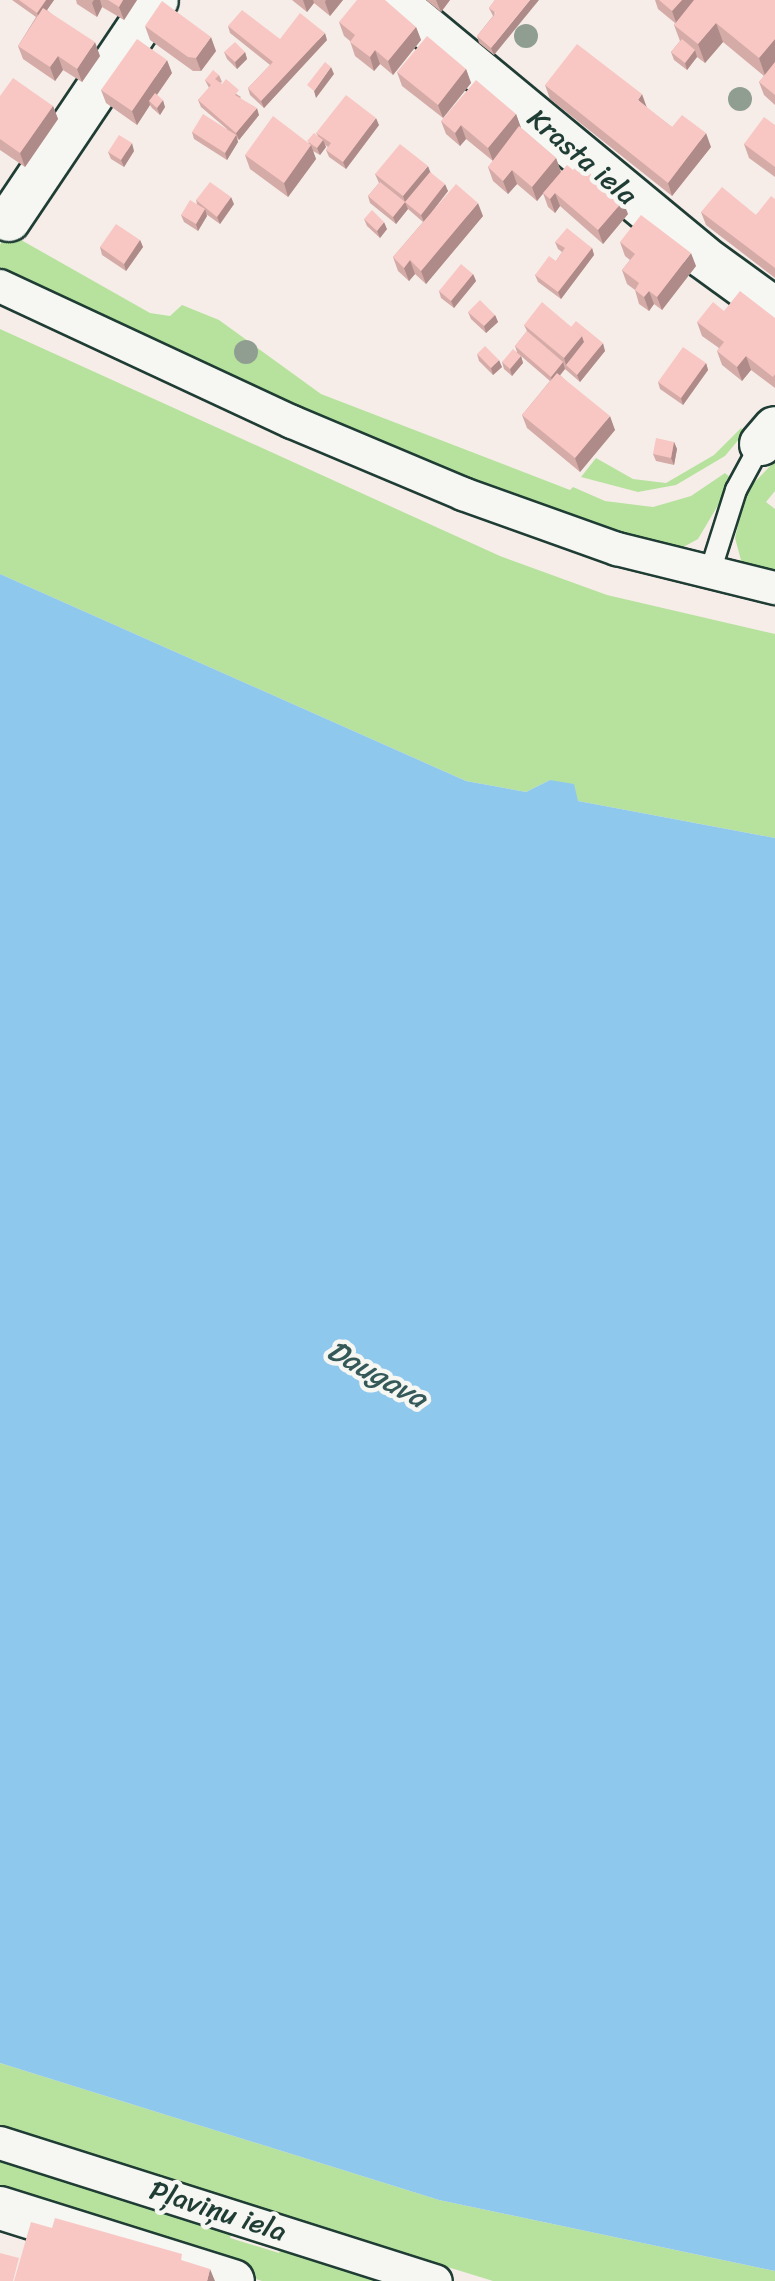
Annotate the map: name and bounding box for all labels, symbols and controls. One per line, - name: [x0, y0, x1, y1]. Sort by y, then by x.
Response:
- street label: Krasta iela: [521, 102, 643, 212]
- water label: Daugava: [321, 1332, 433, 1416]
- street label: Pļaviņu iela: [146, 2173, 290, 2249]

